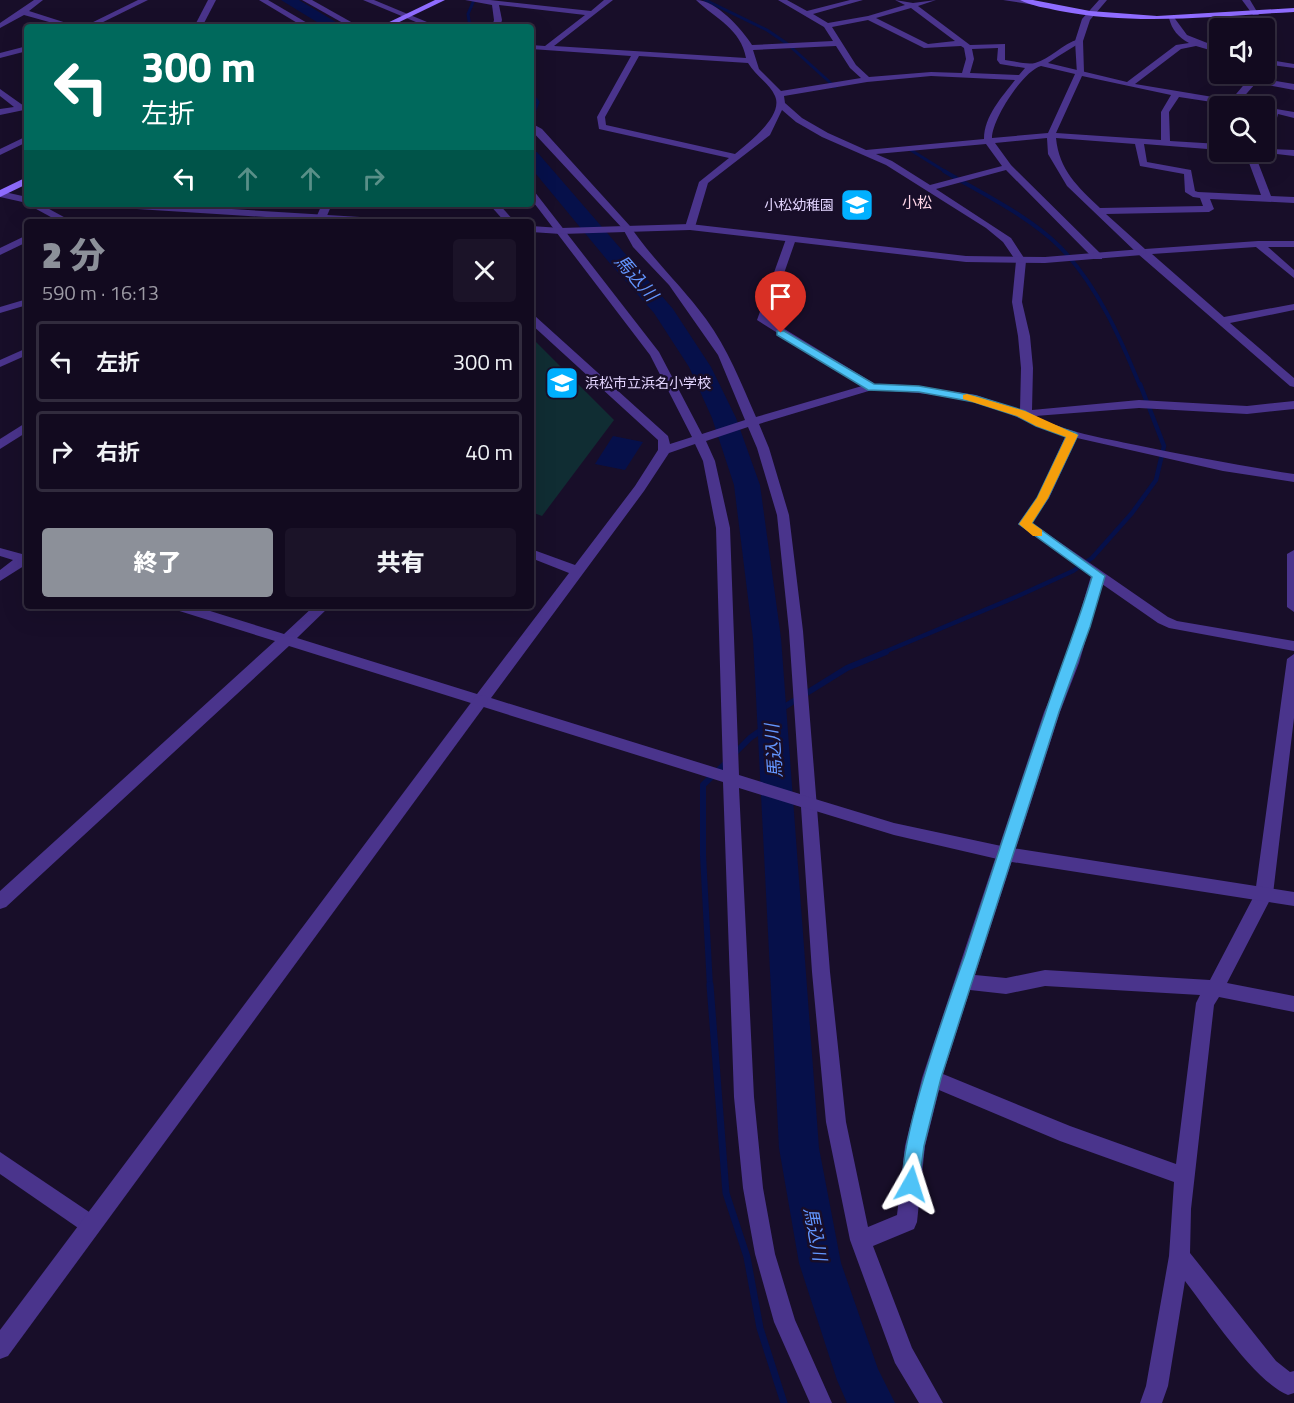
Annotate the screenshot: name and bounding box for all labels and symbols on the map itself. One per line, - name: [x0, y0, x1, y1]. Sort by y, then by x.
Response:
- school or university icon: 小松幼稚園: [839, 187, 875, 223]
- district label: 小松: [902, 191, 932, 214]
- place label: 小松幼稚園: [764, 194, 834, 215]
- water label: 馬込川: [608, 248, 666, 308]
- pin: [755, 271, 806, 333]
- school or university icon: 浜松市立浜名小学校: [544, 365, 580, 401]
- place label: 浜松市立浜名小学校: [585, 372, 711, 393]
- water label: 馬込川: [758, 721, 789, 779]
- position arrow: [879, 1152, 943, 1216]
- water label: 馬込川: [797, 1205, 834, 1265]

